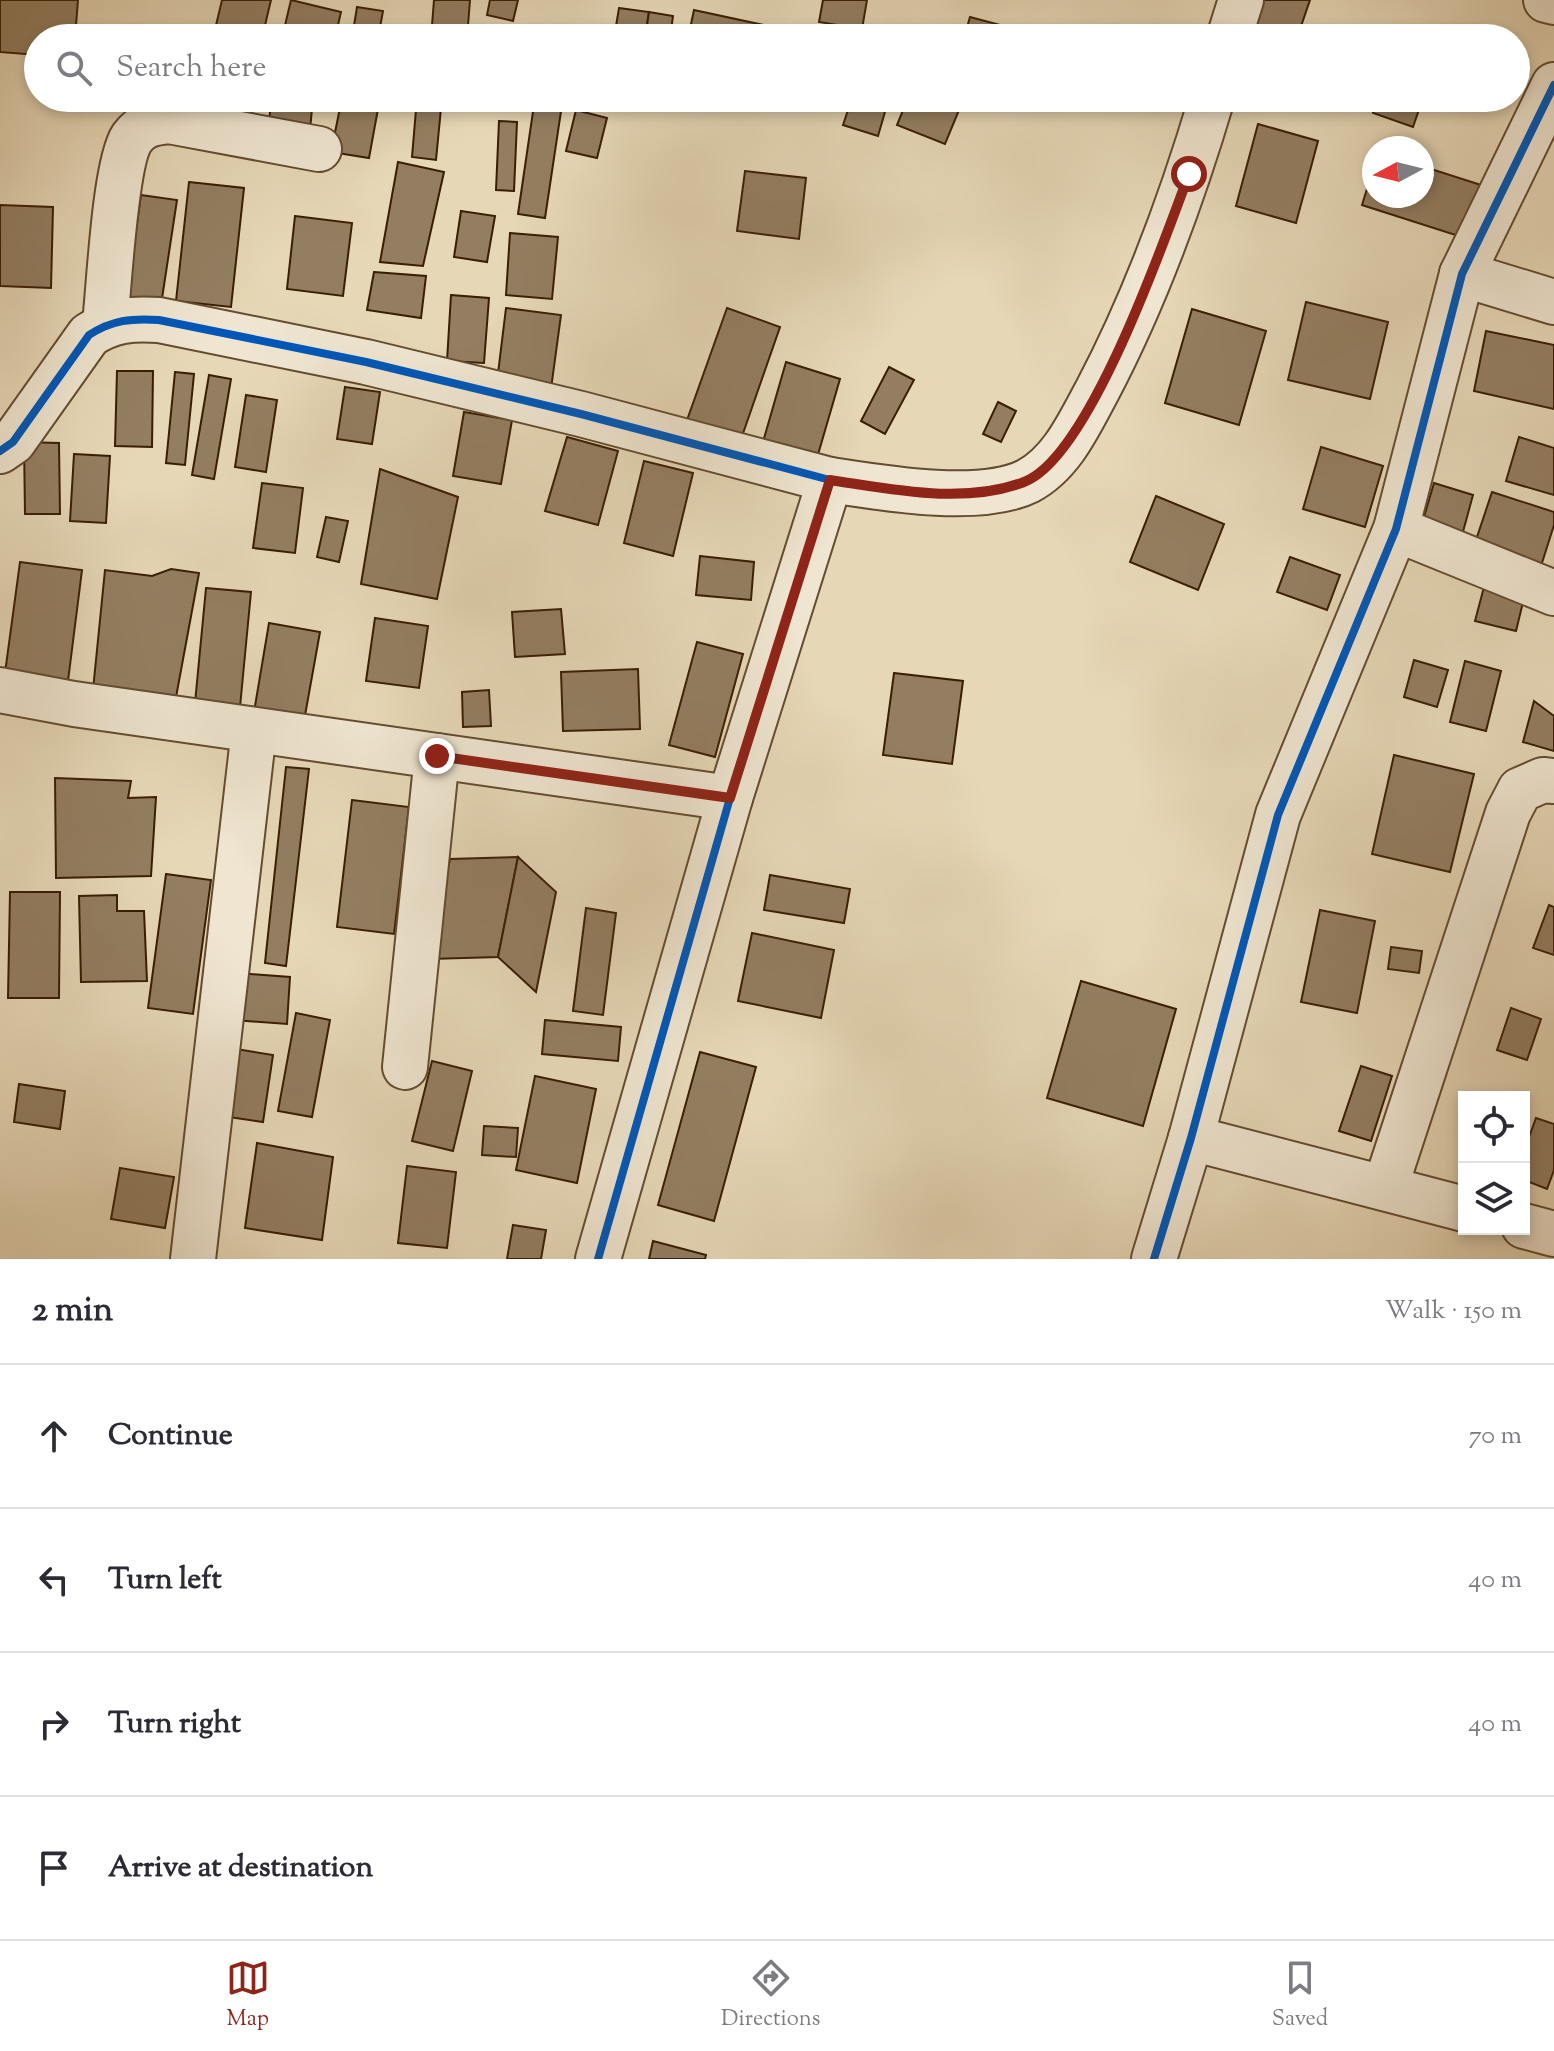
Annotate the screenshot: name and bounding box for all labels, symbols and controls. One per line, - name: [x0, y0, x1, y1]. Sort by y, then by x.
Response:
- search box: [24, 24, 1530, 112]
- icon: search: [52, 46, 96, 90]
- text: Search here: [116, 47, 266, 90]
- north arrow: [1362, 136, 1434, 208]
- route start: [1171, 156, 1207, 192]
- route end: [419, 738, 455, 774]
- map controls: [1458, 1091, 1530, 1235]
- button: locate: [1458, 1091, 1530, 1163]
- button: layers: [1458, 1163, 1530, 1235]
- text: 2 min: [32, 1287, 113, 1336]
- text: Walk · 150 m: [1385, 1293, 1522, 1330]
- icon: ahead: [32, 1414, 76, 1458]
- text: Continue: [108, 1415, 233, 1458]
- text: 70 m: [1469, 1418, 1522, 1455]
- icon: left: [32, 1558, 76, 1602]
- text: Turn left: [108, 1559, 222, 1602]
- text: 40 m: [1468, 1562, 1522, 1599]
- icon: right: [32, 1702, 76, 1746]
- text: Turn right: [108, 1703, 241, 1746]
- text: 40 m: [1468, 1706, 1522, 1743]
- icon: arrive: [32, 1846, 76, 1890]
- text: Arrive at destination: [108, 1847, 373, 1890]
- tab: Map: [226, 1956, 270, 2036]
- tab: Directions: [721, 1956, 820, 2036]
- tab: Saved: [1272, 1956, 1328, 2036]

